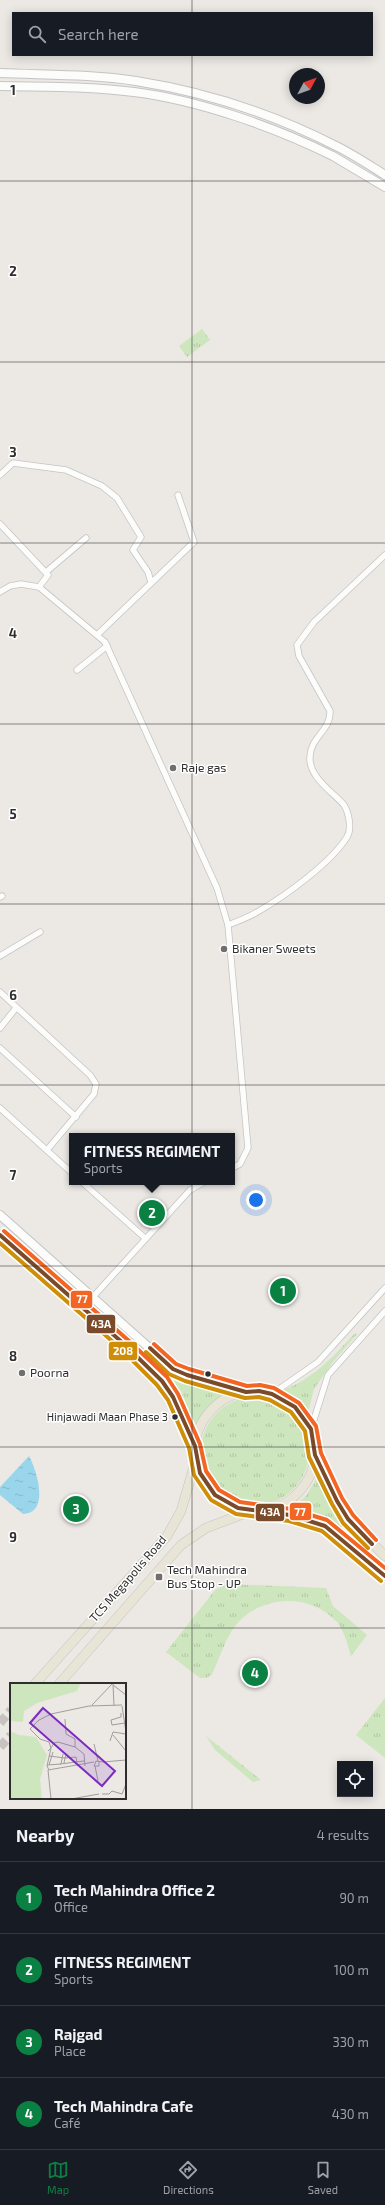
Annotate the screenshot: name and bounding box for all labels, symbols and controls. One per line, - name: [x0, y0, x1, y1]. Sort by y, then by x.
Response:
- search box: [12, 12, 373, 56]
- icon: search: [26, 23, 48, 45]
- text: Search here: [58, 25, 139, 43]
- north arrow: [289, 68, 325, 104]
- text: 1: [10, 82, 16, 98]
- text: 2: [9, 263, 17, 279]
- text: 3: [9, 444, 17, 460]
- text: 4: [9, 625, 17, 641]
- place label: Raje gas: [181, 760, 226, 775]
- marker: Raje gas: [168, 763, 178, 773]
- text: 5: [9, 806, 17, 822]
- place label: Bikaner Sweets: [232, 941, 316, 955]
- marker: Bikaner Sweets: [219, 944, 229, 954]
- text: 6: [9, 987, 17, 1003]
- popup: [69, 1133, 235, 1185]
- text: FITNESS REGIMENT: [84, 1142, 220, 1160]
- text: Sports: [84, 1160, 123, 1176]
- text: 7: [10, 1167, 17, 1183]
- your location: [246, 1190, 266, 1210]
- pin: 2: [139, 1198, 165, 1228]
- pin: 1: [270, 1276, 296, 1306]
- line badge: 77: [70, 1290, 93, 1309]
- text: 77: [76, 1292, 88, 1305]
- line badge: 43A: [86, 1314, 116, 1334]
- text: 43A: [91, 1317, 112, 1330]
- line badge: 208: [108, 1341, 138, 1361]
- text: 208: [113, 1344, 133, 1357]
- text: 8: [9, 1348, 17, 1364]
- place label: Poorna: [30, 1365, 69, 1379]
- marker: Poorna: [17, 1368, 27, 1378]
- unlabelled marker: [203, 1369, 213, 1379]
- place label: Hinjawadi Maan Phase 3: [47, 1410, 168, 1424]
- marker: Hinjawadi Maan Phase 3: [170, 1412, 180, 1422]
- pin: 3: [63, 1494, 89, 1524]
- line badge: 77: [289, 1502, 312, 1521]
- line badge: 43A: [255, 1503, 285, 1522]
- text: 43A: [260, 1505, 281, 1518]
- text: 77: [294, 1505, 306, 1518]
- text: 9: [9, 1529, 17, 1545]
- street label: TCS Megapolis Road: [86, 1532, 169, 1624]
- place label: Tech Mahindra Bus Stop - UP: [167, 1562, 247, 1590]
- marker: Tech Mahindra Bus Stop - UP: [154, 1572, 164, 1582]
- pin: 4: [242, 1658, 268, 1688]
- inset map: [10, 1683, 126, 1799]
- map controls: [337, 1761, 373, 1797]
- button: locate: [337, 1761, 373, 1797]
- text: Nearby: [16, 1825, 74, 1845]
- text: 4 results: [317, 1827, 369, 1843]
- text: Tech Mahindra Office 2: [54, 1881, 215, 1899]
- text: 1: [26, 1890, 32, 1906]
- text: 90 m: [339, 1890, 369, 1906]
- text: Office: [54, 1899, 88, 1915]
- text: FITNESS REGIMENT: [54, 1953, 191, 1971]
- text: 2: [25, 1962, 33, 1978]
- text: 100 m: [334, 1962, 369, 1978]
- text: Sports: [54, 1971, 93, 1987]
- text: Rajgad: [54, 2025, 103, 2043]
- text: 3: [25, 2034, 33, 2050]
- text: 330 m: [332, 2034, 369, 2050]
- text: Place: [54, 2043, 86, 2059]
- text: Tech Mahindra Cafe: [54, 2097, 193, 2115]
- text: 4: [25, 2106, 33, 2122]
- text: 430 m: [332, 2106, 369, 2122]
- text: Café: [54, 2115, 80, 2131]
- tab: Map: [47, 2159, 69, 2196]
- tab: Directions: [163, 2159, 214, 2196]
- tab: Saved: [308, 2159, 338, 2196]

